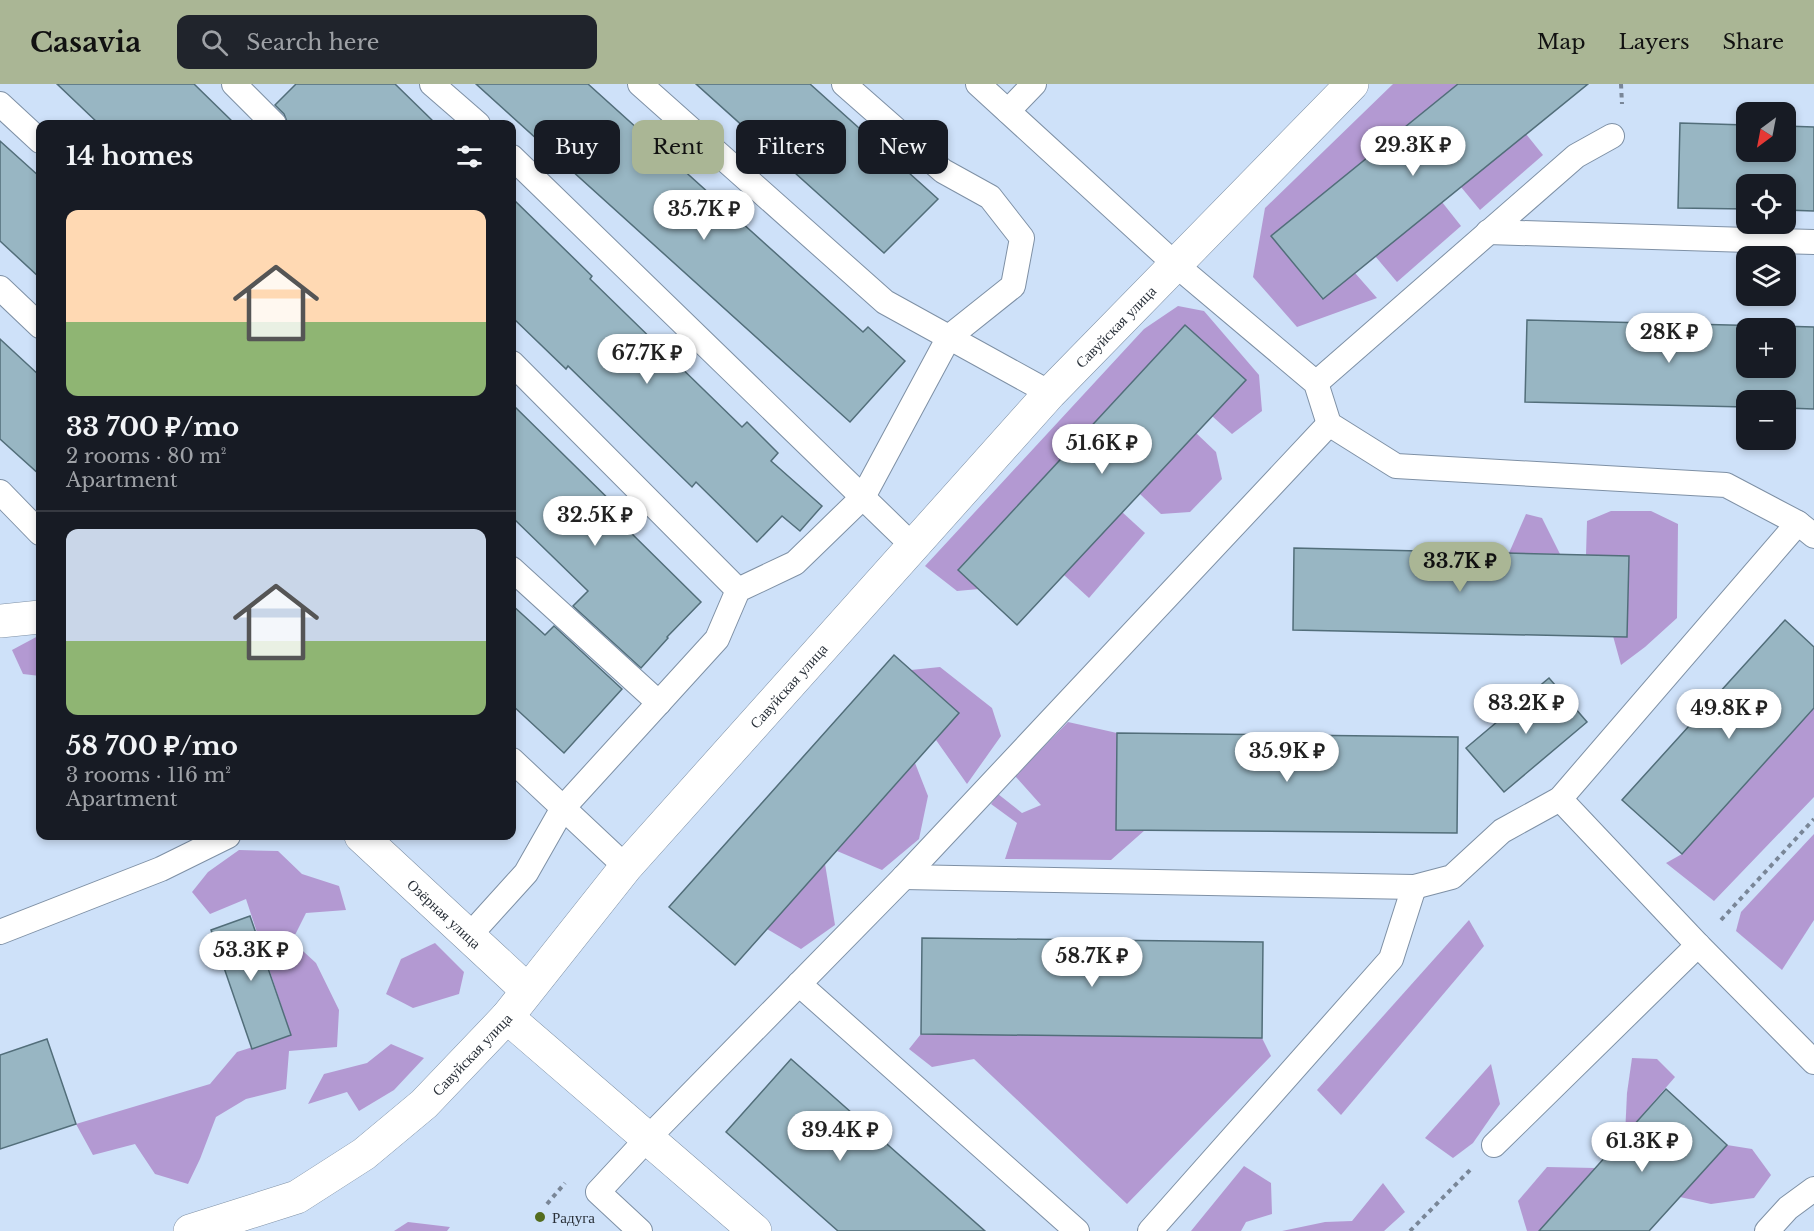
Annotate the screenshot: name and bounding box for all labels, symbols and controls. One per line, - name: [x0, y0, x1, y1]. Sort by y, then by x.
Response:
- search box: [177, 15, 597, 69]
- text: Casavia: [30, 25, 141, 60]
- icon: search: [198, 26, 231, 59]
- text: Search here: [246, 29, 379, 56]
- text: Map: [1537, 29, 1586, 55]
- text: Layers: [1619, 29, 1690, 55]
- text: Share: [1723, 29, 1784, 55]
- north arrow: [1736, 102, 1796, 162]
- map controls: [1736, 102, 1796, 450]
- chip: Buy: [534, 120, 620, 174]
- chip: Rent: [632, 120, 724, 174]
- chip: Filters: [736, 120, 846, 174]
- chip: New: [858, 120, 948, 174]
- pin: 29.3K ₽: [1358, 126, 1468, 177]
- text: 29.3K ₽: [1375, 133, 1451, 157]
- text: 14 homes: [66, 140, 193, 172]
- icon: filters: [453, 140, 486, 173]
- button: locate: [1736, 174, 1796, 234]
- pin: 35.7K ₽: [649, 190, 759, 241]
- text: 35.7K ₽: [668, 197, 740, 221]
- button: layers: [1736, 246, 1796, 306]
- icon: home: [222, 249, 330, 357]
- street label: Савуйская улица: [1071, 281, 1160, 371]
- pin: 28K ₽: [1627, 313, 1711, 364]
- button: +: [1736, 318, 1796, 378]
- text: 28K ₽: [1640, 320, 1698, 344]
- pin: 67.7K ₽: [592, 334, 702, 385]
- text: 67.7K ₽: [612, 341, 682, 365]
- button: −: [1736, 390, 1796, 450]
- text: 33 700 ₽/mo: [66, 411, 239, 443]
- pin: 51.6K ₽: [1047, 424, 1157, 475]
- text: 51.6K ₽: [1066, 431, 1138, 455]
- text: 2 rooms · 80 m²: [66, 444, 227, 468]
- text: Apartment: [66, 468, 177, 492]
- pin: 32.5K ₽: [540, 496, 650, 547]
- text: 32.5K ₽: [557, 503, 633, 527]
- pin: 33.7K ₽: [1405, 542, 1515, 593]
- text: 33.7K ₽: [1423, 549, 1497, 573]
- icon: home: [222, 568, 330, 676]
- street label: Савуйская улица: [745, 639, 831, 732]
- pin: 83.2K ₽: [1471, 684, 1581, 735]
- pin: 49.8K ₽: [1674, 689, 1784, 740]
- text: 83.2K ₽: [1488, 691, 1564, 715]
- text: 49.8K ₽: [1690, 696, 1768, 720]
- text: 58 700 ₽/mo: [66, 730, 238, 762]
- pin: 35.9K ₽: [1232, 732, 1342, 783]
- text: 35.9K ₽: [1249, 739, 1325, 763]
- text: 3 rooms · 116 m²: [66, 763, 231, 787]
- text: Apartment: [66, 787, 177, 811]
- street label: Озёрная улица: [404, 875, 486, 953]
- pin: 53.3K ₽: [196, 931, 306, 982]
- pin: 58.7K ₽: [1037, 937, 1147, 988]
- text: 53.3K ₽: [213, 938, 289, 962]
- text: 58.7K ₽: [1056, 944, 1128, 968]
- street label: Савуйская улица: [428, 1008, 516, 1100]
- pin: 39.4K ₽: [785, 1111, 895, 1162]
- text: 39.4K ₽: [801, 1118, 879, 1142]
- pin: 61.3K ₽: [1587, 1122, 1697, 1173]
- text: 61.3K ₽: [1605, 1129, 1679, 1153]
- place label: Радуга: [552, 1208, 595, 1227]
- marker: Радуга: [533, 1210, 547, 1224]

